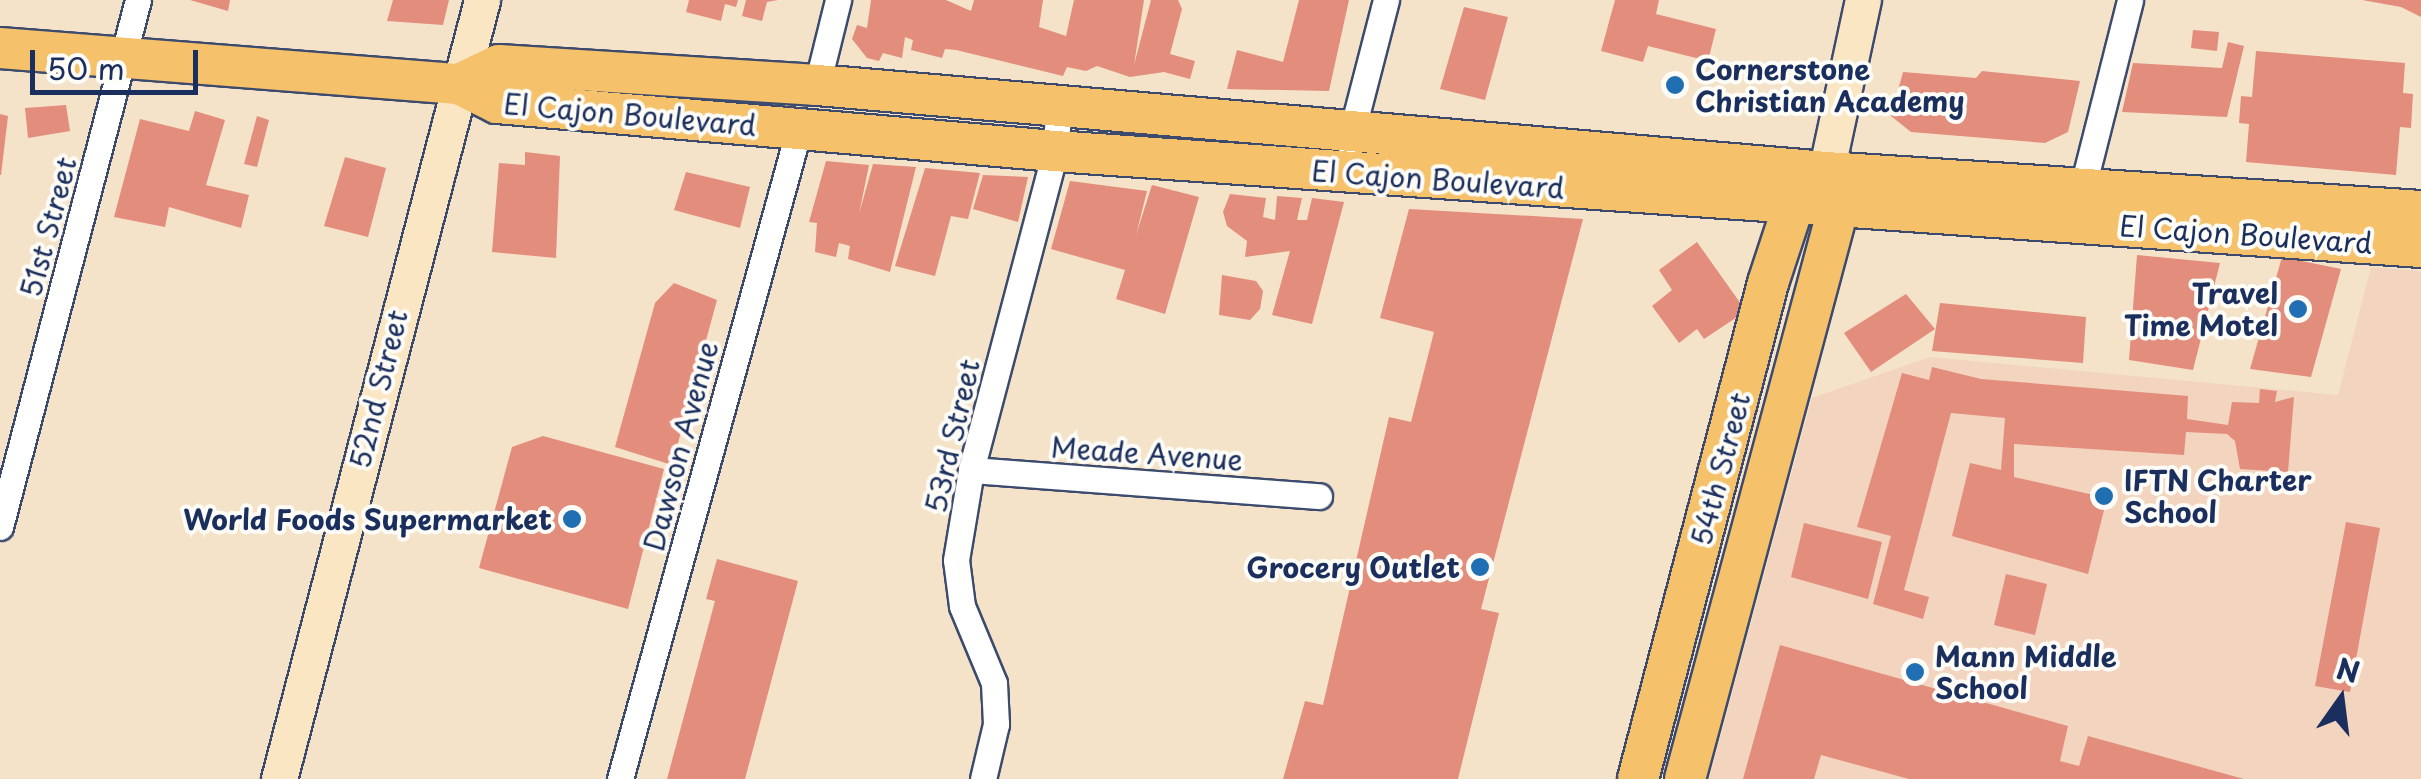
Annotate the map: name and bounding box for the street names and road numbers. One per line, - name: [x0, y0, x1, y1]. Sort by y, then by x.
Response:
- street label: El Cajon Boulevard: [502, 86, 758, 142]
- street label: 51st Street: [13, 151, 83, 303]
- street label: El Cajon Boulevard: [1310, 153, 1566, 205]
- street label: El Cajon Boulevard: [2118, 208, 2374, 260]
- street label: 52nd Street: [342, 306, 414, 472]
- street label: Dawson Avenue: [636, 339, 724, 553]
- street label: 53rd Street: [918, 355, 986, 517]
- street label: 54th Street: [1683, 389, 1757, 549]
- street label: Meade Avenue: [1050, 430, 1244, 476]

